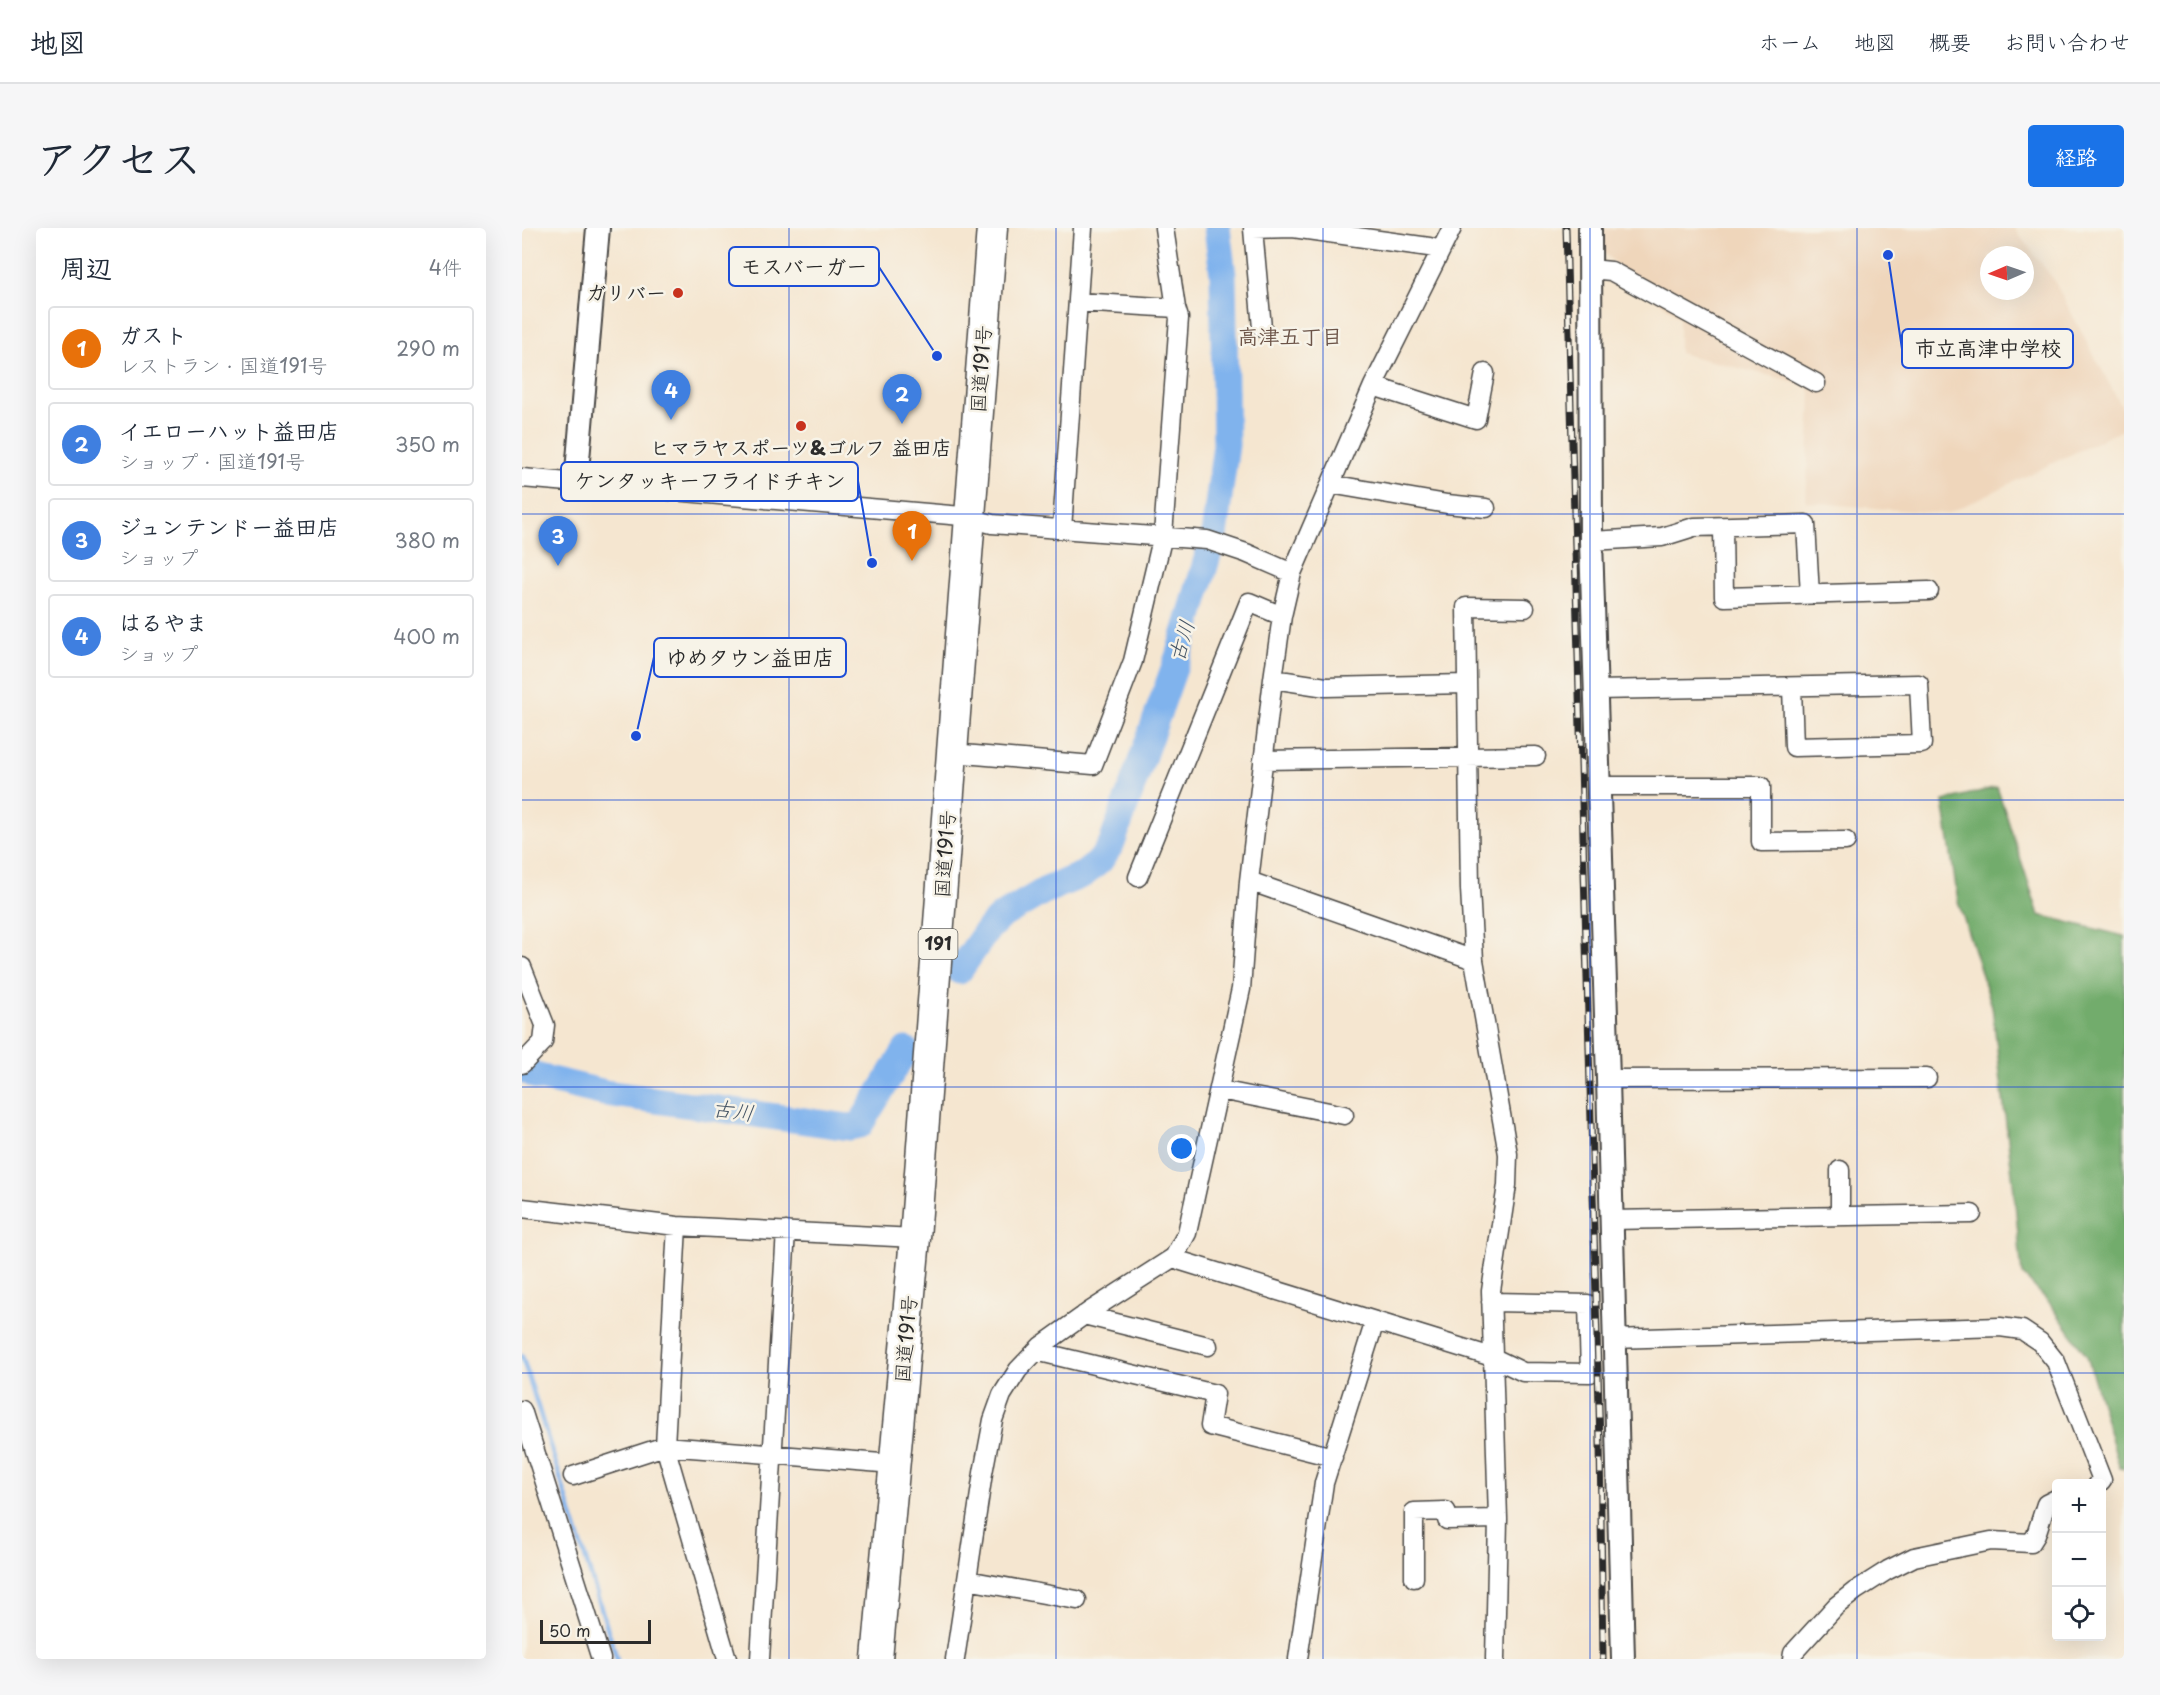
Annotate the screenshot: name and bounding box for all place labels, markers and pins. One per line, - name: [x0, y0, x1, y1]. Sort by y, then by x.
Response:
- callout: モスバーガー: [729, 247, 879, 286]
- place label: ガリバー: [586, 277, 666, 307]
- marker: ガリバー: [671, 286, 685, 300]
- callout: 市立高津中学校: [1902, 329, 2073, 368]
- pin: 4: [652, 370, 690, 420]
- pin: 2: [882, 374, 922, 424]
- marker: ヒマラヤスポーツ&ゴルフ 益田店: [794, 419, 808, 433]
- place label: ヒマラヤスポーツ&ゴルフ 益田店: [650, 432, 952, 462]
- callout: ケンタッキーフライドチキン: [561, 462, 858, 501]
- pin: 1: [892, 512, 932, 561]
- pin: 3: [538, 516, 578, 566]
- callout: ゆめタウン益田店: [654, 638, 846, 677]

